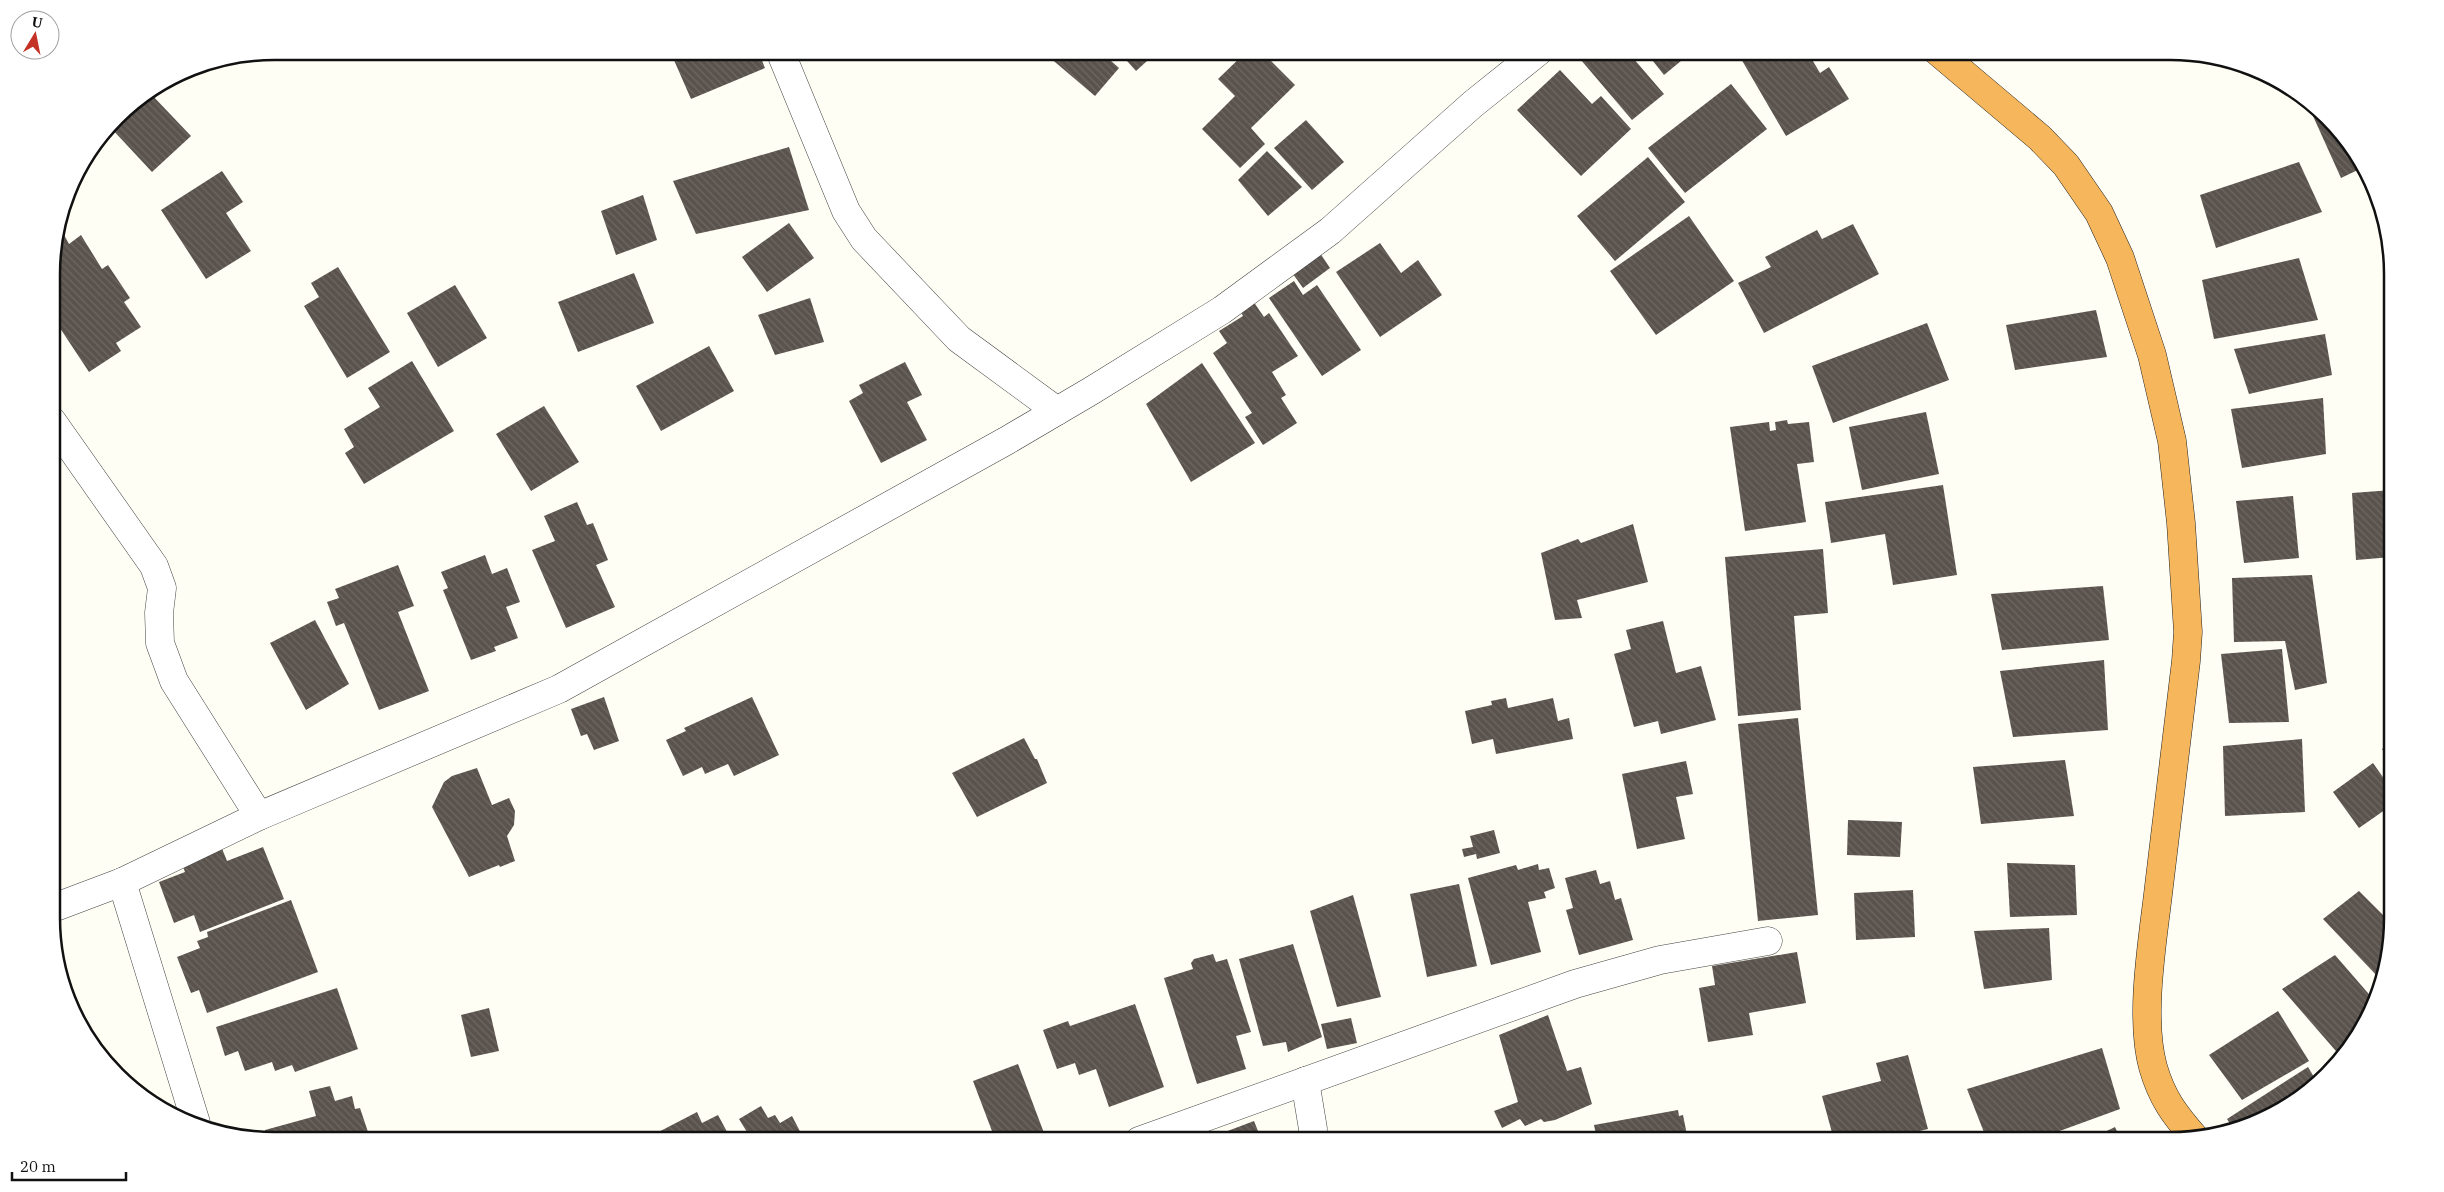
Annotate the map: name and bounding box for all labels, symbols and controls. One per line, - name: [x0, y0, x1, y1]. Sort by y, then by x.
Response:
- north arrow: [10, 10, 60, 60]
- text: U: [30, 12, 44, 32]
- scale bar: [12, 1150, 126, 1182]
- text: 20 m: [20, 1157, 56, 1176]

